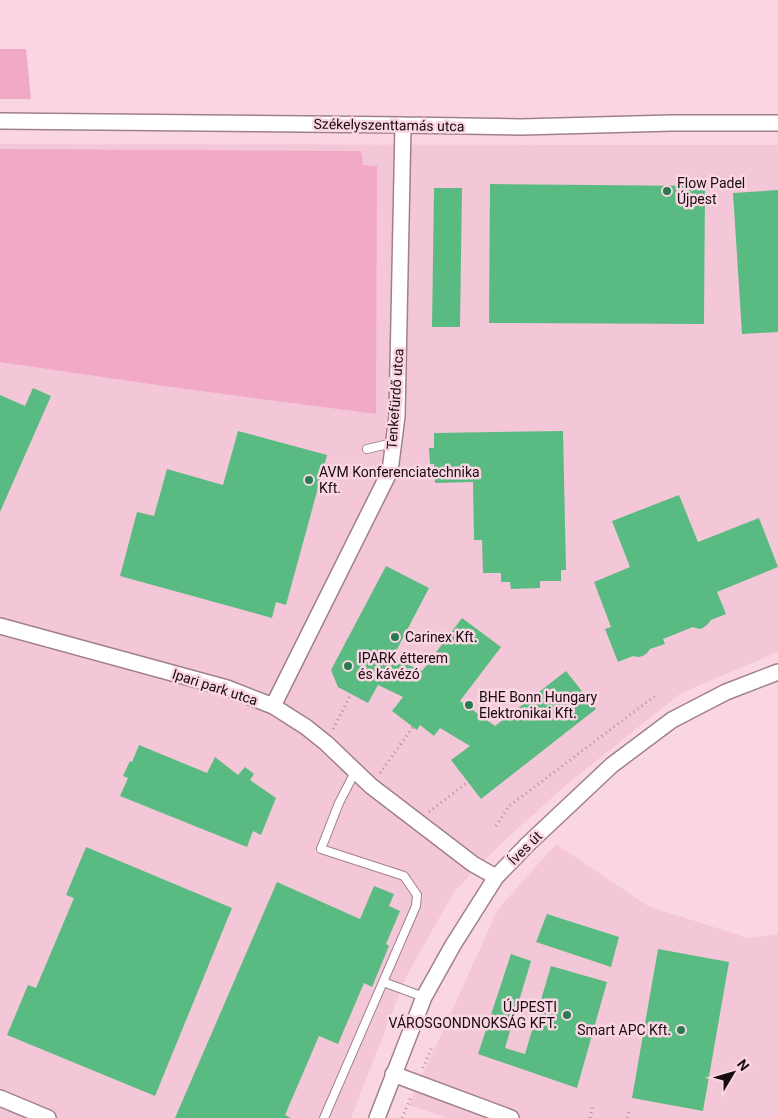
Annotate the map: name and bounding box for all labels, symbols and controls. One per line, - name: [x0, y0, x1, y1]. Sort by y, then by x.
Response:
- street label: Székelyszenttamás utca: [313, 116, 465, 134]
- place label: Flow Padel Újpest: [677, 175, 745, 207]
- marker: Flow Padel Újpest: [661, 185, 673, 197]
- street label: Tenkefürdő utca: [383, 348, 407, 450]
- place label: AVM Konferenciatechnika Kft.: [319, 464, 480, 496]
- marker: AVM Konferenciatechnika Kft.: [303, 474, 315, 486]
- place label: Carinex Kft.: [405, 629, 477, 645]
- marker: Carinex Kft.: [389, 631, 401, 643]
- place label: IPARK étterem és kávézó: [358, 650, 448, 682]
- marker: IPARK étterem és kávézó: [342, 660, 354, 672]
- street label: Ipari park utca: [170, 666, 260, 708]
- place label: BHE Bonn Hungary Elektronikai Kft.: [479, 689, 598, 721]
- marker: BHE Bonn Hungary Elektronikai Kft.: [463, 699, 475, 711]
- street label: Íves út: [504, 827, 545, 868]
- place label: ÚJPESTI VÁROSGONDNOKSÁG KFT.: [389, 998, 557, 1031]
- marker: ÚJPESTI VÁROSGONDNOKSÁG KFT.: [561, 1009, 573, 1021]
- place label: Smart APC Kft.: [577, 1022, 671, 1038]
- marker: Smart APC Kft.: [675, 1024, 687, 1036]
- north arrow: [708, 1048, 758, 1098]
- text: N: [734, 1056, 753, 1074]

